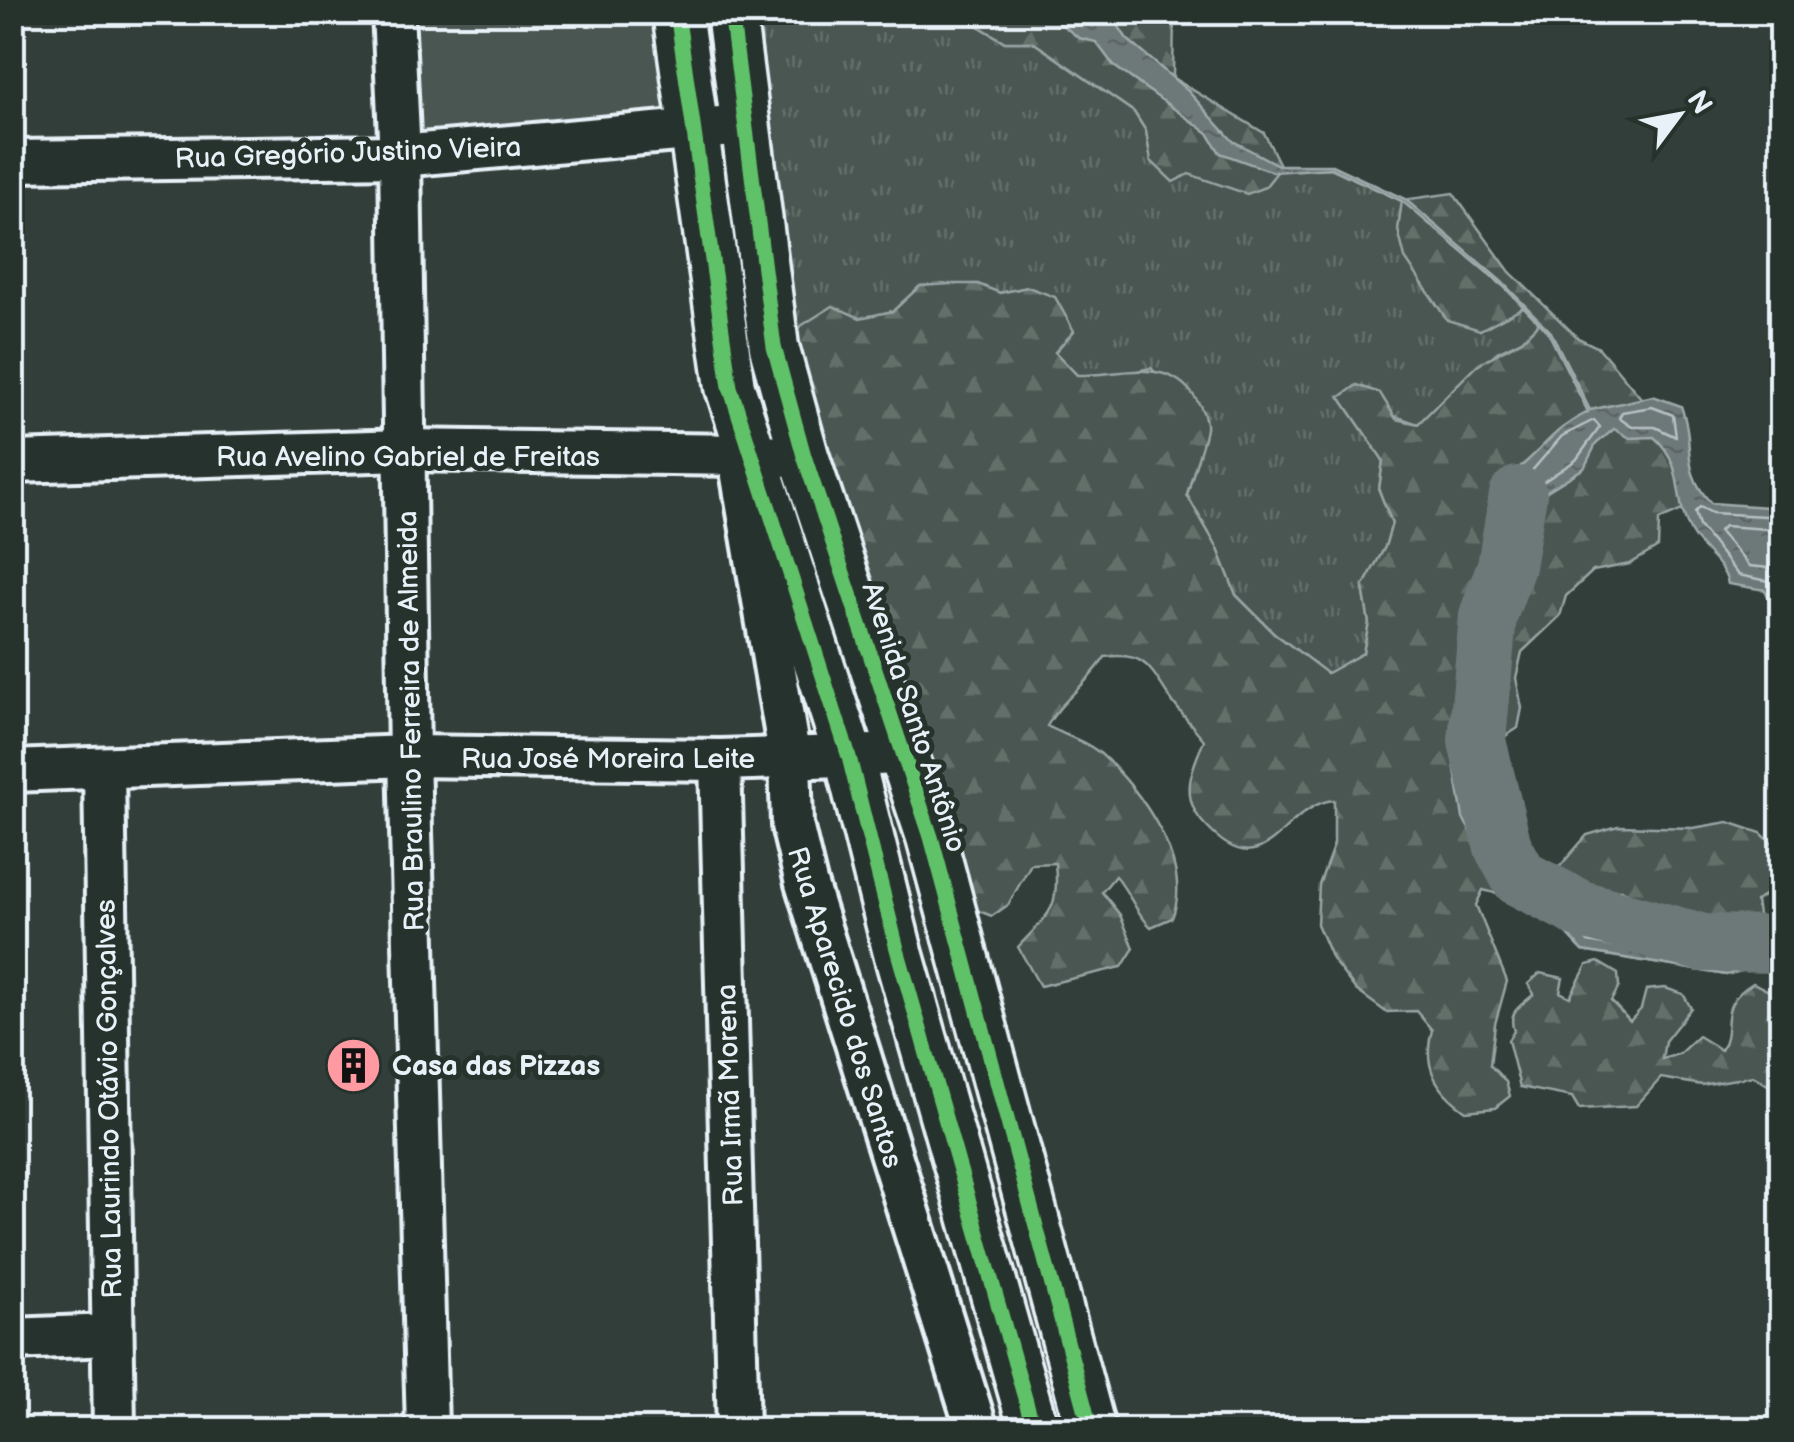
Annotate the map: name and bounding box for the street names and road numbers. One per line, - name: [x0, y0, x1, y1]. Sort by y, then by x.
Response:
- street label: Rua Gregório Justino Vieira: [174, 131, 522, 176]
- street label: Rua Avelino Gabriel de Freitas: [216, 441, 600, 474]
- street label: Rua Braulino Ferreira de Almeida: [391, 510, 432, 932]
- street label: Avenida Santo Antônio: [854, 578, 973, 857]
- street label: Rua José Moreira Leite: [461, 743, 755, 776]
- street label: Rua Aparecido dos Santos: [780, 843, 909, 1172]
- street label: Rua Laurindo Otávio Gonçalves: [90, 899, 129, 1299]
- street label: Rua Irmã Morena: [710, 983, 751, 1207]

